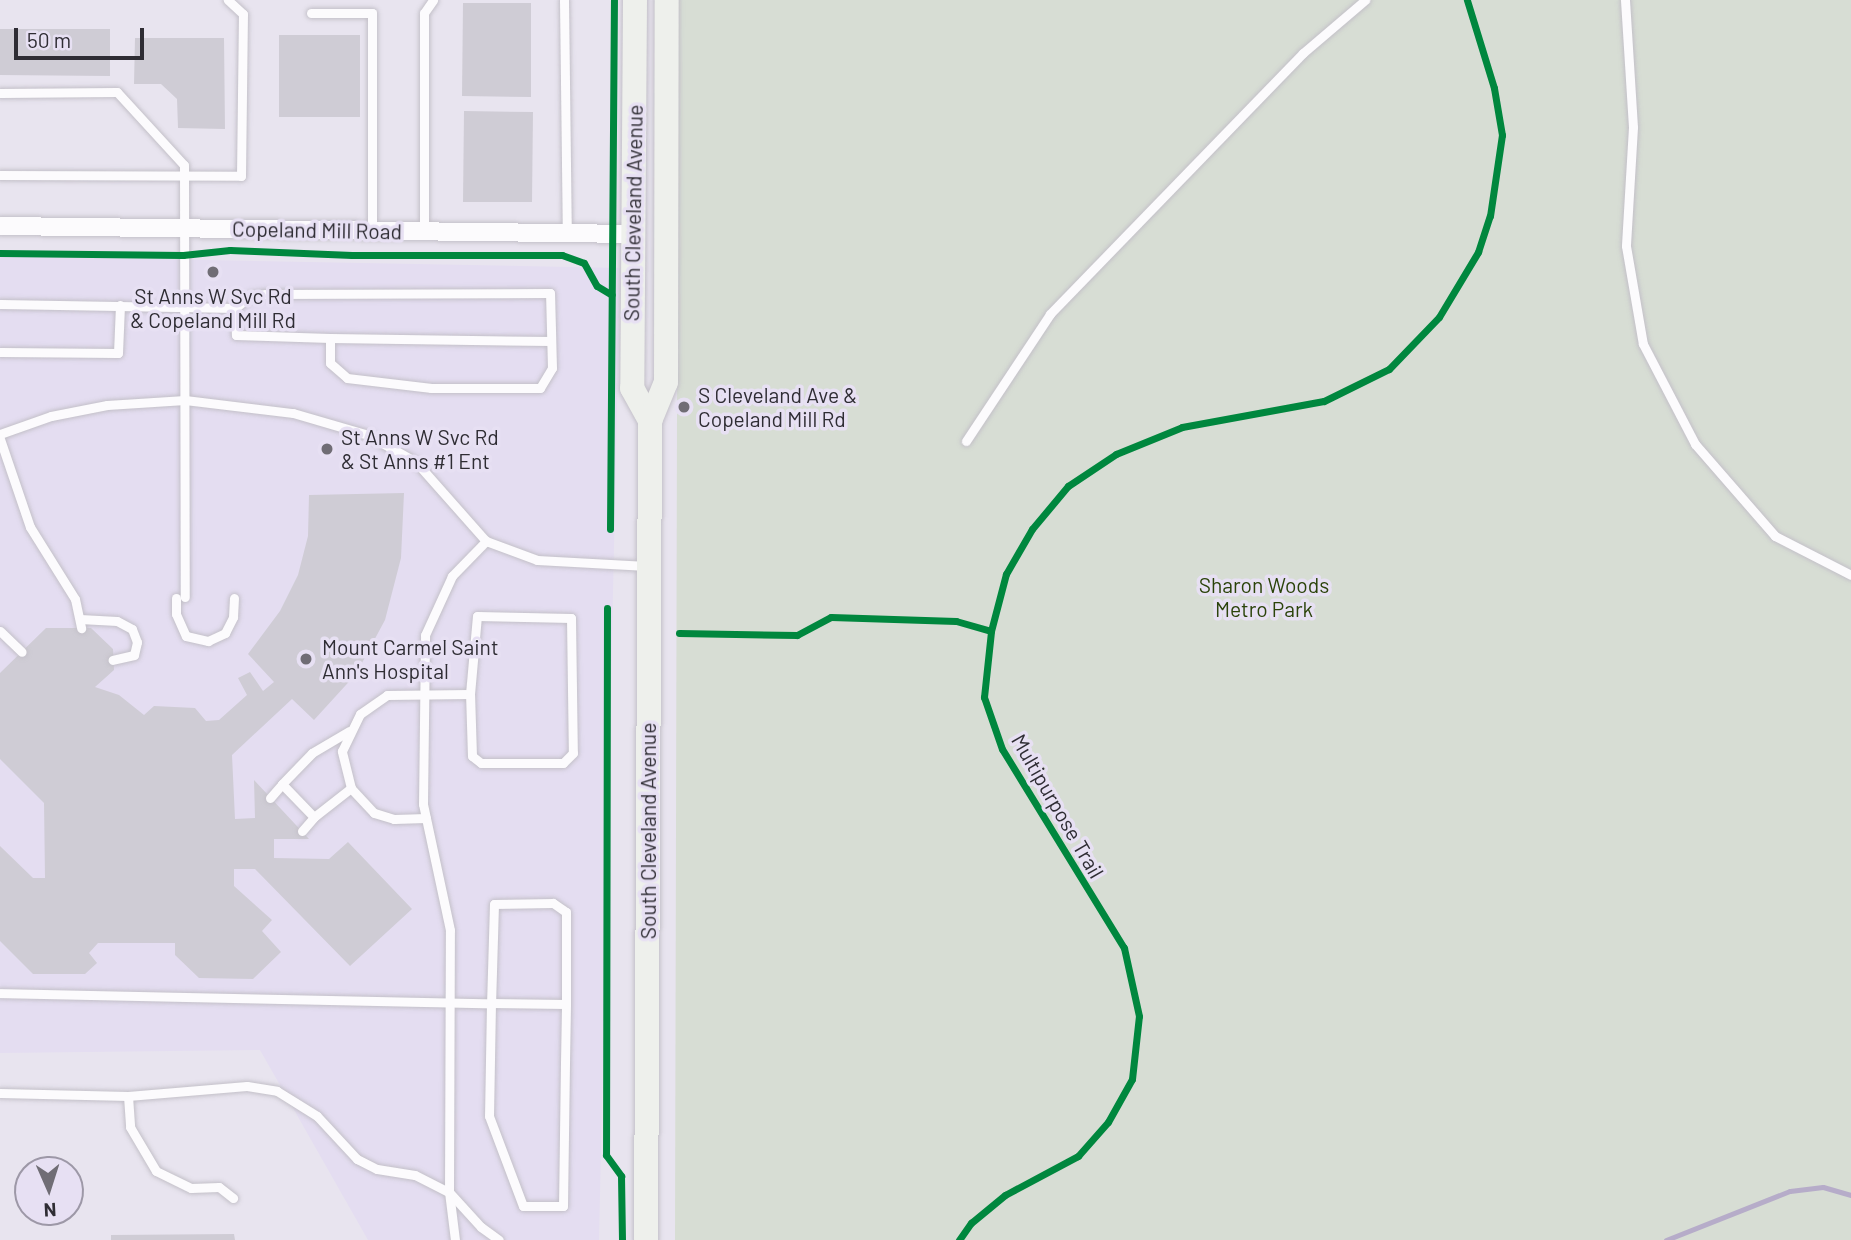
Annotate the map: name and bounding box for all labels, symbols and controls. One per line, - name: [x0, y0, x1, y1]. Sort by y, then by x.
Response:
- scale bar: [18, 14, 147, 58]
- text: 50 m: [27, 27, 71, 52]
- street label: South Cleveland Avenue: [619, 105, 647, 321]
- street label: Copeland Mill Road: [232, 216, 402, 244]
- marker: St Anns W Svc Rd & Copeland Mill Rd: [205, 264, 221, 280]
- place label: St Anns W Svc Rd & Copeland Mill Rd: [130, 283, 296, 333]
- place label: S Cleveland Ave & Copeland Mill Rd: [698, 382, 857, 432]
- marker: S Cleveland Ave & Copeland Mill Rd: [676, 399, 692, 415]
- place label: St Anns W Svc Rd & St Anns #1 Ent: [341, 424, 499, 474]
- marker: St Anns W Svc Rd & St Anns #1 Ent: [319, 441, 335, 457]
- park label: Sharon Woods Metro Park: [1199, 572, 1329, 622]
- place label: Mount Carmel Saint Ann's Hospital: [322, 634, 499, 684]
- marker: Mount Carmel Saint Ann's Hospital: [296, 649, 316, 669]
- street label: South Cleveland Avenue: [635, 723, 661, 939]
- street label: Multipurpose Trail: [1007, 729, 1109, 883]
- north arrow: [14, 1156, 84, 1226]
- text: N: [43, 1199, 57, 1222]

